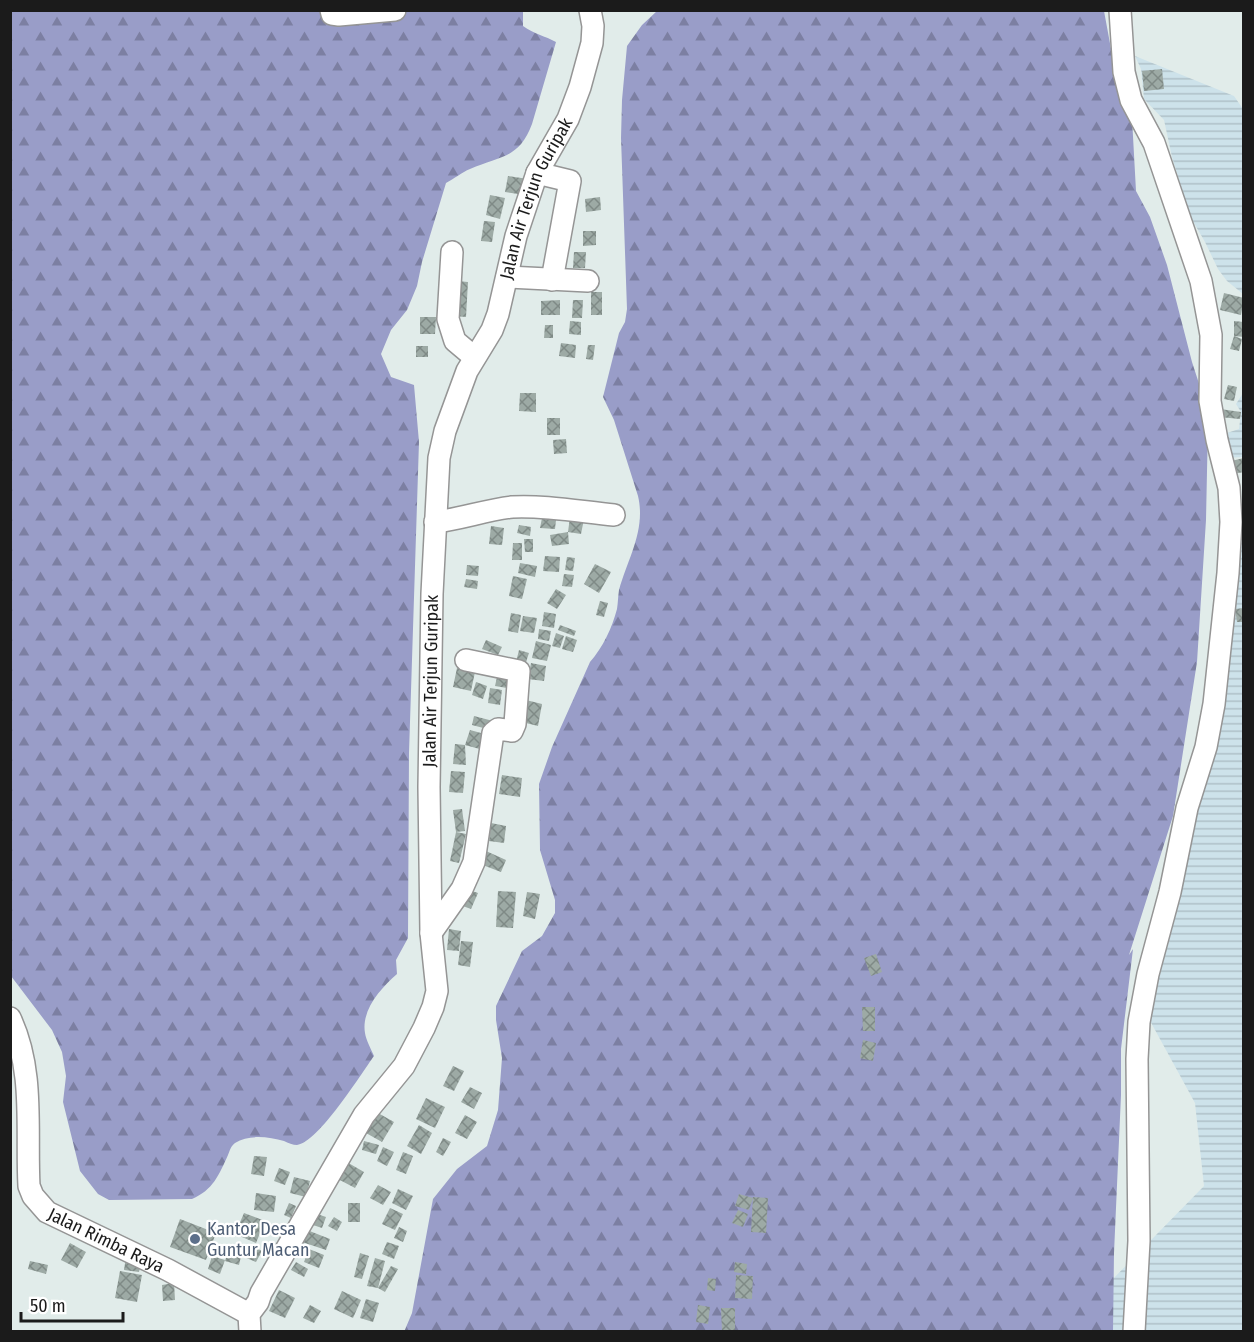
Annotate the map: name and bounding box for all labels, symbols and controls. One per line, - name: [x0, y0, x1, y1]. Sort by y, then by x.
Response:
- street label: Jalan Air Terjun Guripak: [495, 113, 578, 282]
- street label: Jalan Air Terjun Guripak: [418, 594, 443, 768]
- street label: Jalan Rimba Raya: [44, 1203, 168, 1278]
- place label: Kantor Desa Guntur Macan: [207, 1218, 309, 1261]
- marker: Kantor Desa Guntur Macan: [188, 1232, 202, 1246]
- scale bar: [21, 1285, 123, 1323]
- text: 50 m: [30, 1295, 66, 1317]

